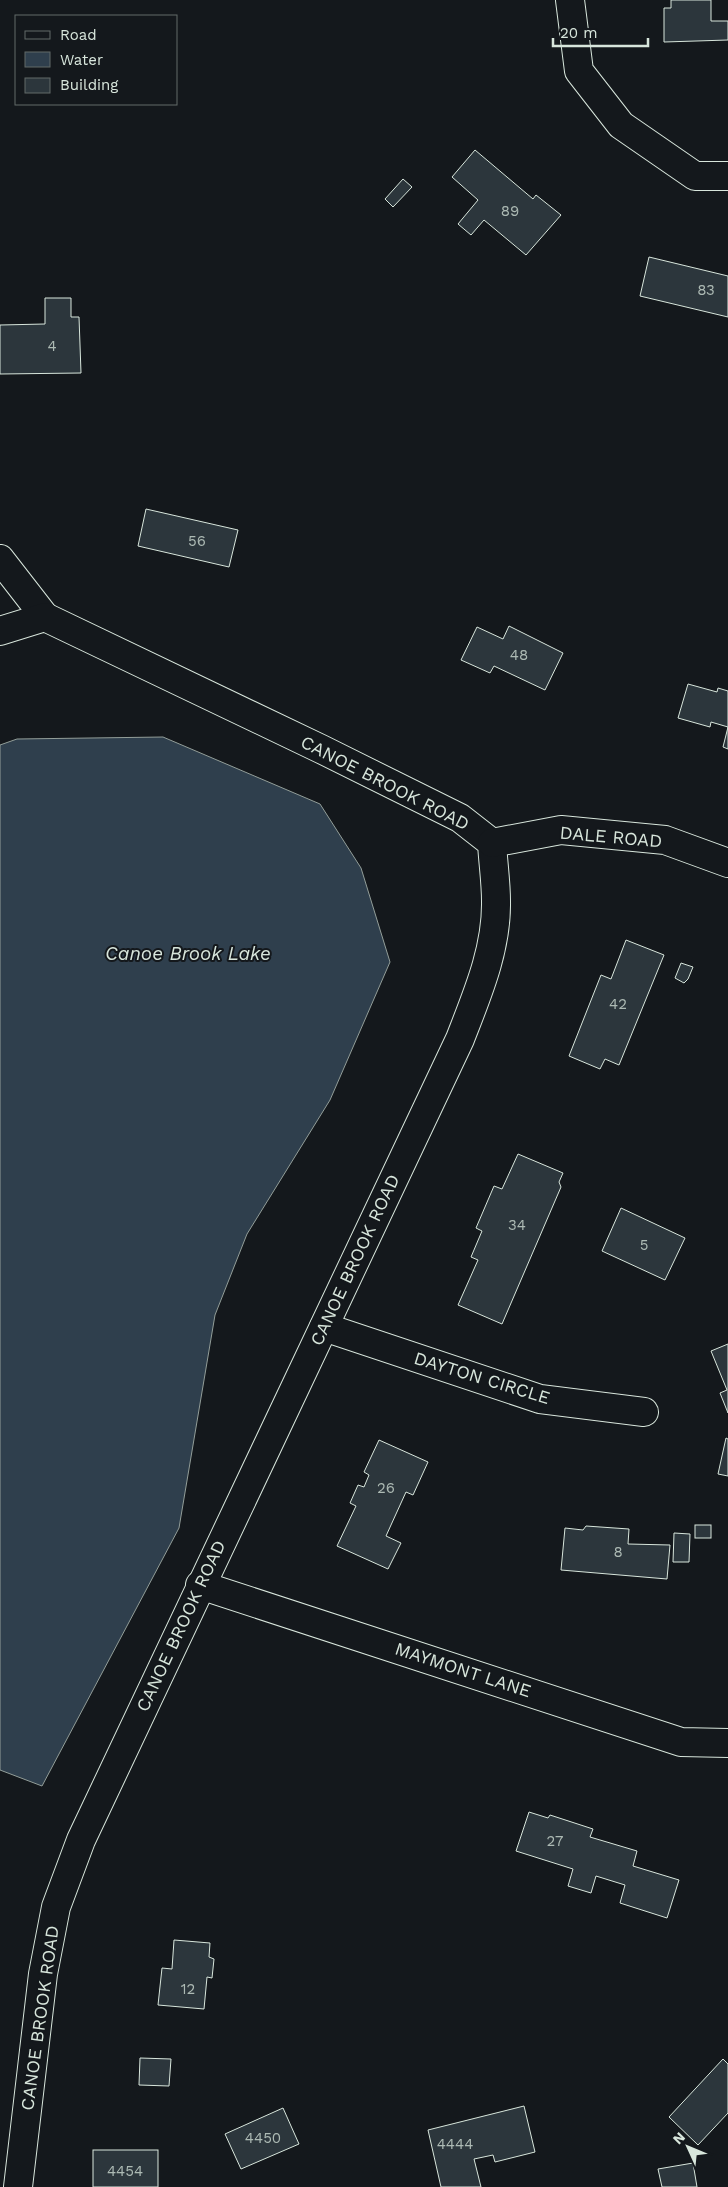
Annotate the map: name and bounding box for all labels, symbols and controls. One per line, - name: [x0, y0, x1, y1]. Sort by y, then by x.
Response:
- legend: [15, 15, 178, 105]
- scale bar: [553, 15, 648, 47]
- text: 20 m: [560, 24, 598, 42]
- text: Road: [60, 26, 97, 44]
- text: Water: [60, 51, 103, 69]
- text: Building: [60, 76, 118, 94]
- house number: 89: [501, 202, 519, 220]
- house number: 83: [697, 281, 715, 299]
- house number: 4: [47, 337, 57, 355]
- house number: 56: [188, 532, 206, 550]
- house number: 48: [510, 646, 528, 664]
- street label: CANOE BROOK ROAD: [297, 731, 473, 834]
- street label: DALE ROAD: [559, 822, 663, 851]
- water label: Canoe Brook Lake: [105, 942, 271, 965]
- house number: 42: [609, 995, 627, 1013]
- street label: CANOE BROOK ROAD: [306, 1171, 403, 1349]
- house number: 34: [508, 1216, 526, 1234]
- house number: 5: [640, 1236, 648, 1254]
- street label: DAYTON CIRCLE: [412, 1347, 553, 1408]
- house number: 26: [377, 1479, 395, 1497]
- street label: CANOE BROOK ROAD: [132, 1537, 229, 1715]
- house number: 8: [613, 1543, 623, 1561]
- street label: MAYMONT LANE: [392, 1638, 534, 1701]
- house number: 27: [547, 1832, 563, 1850]
- street label: CANOE BROOK ROAD: [16, 1924, 63, 2112]
- house number: 12: [181, 1980, 195, 1998]
- north arrow: [663, 2122, 713, 2172]
- house number: 4450: [245, 2129, 281, 2147]
- text: N: [669, 2129, 688, 2147]
- house number: 4444: [437, 2135, 473, 2153]
- house number: 4454: [107, 2162, 143, 2180]

